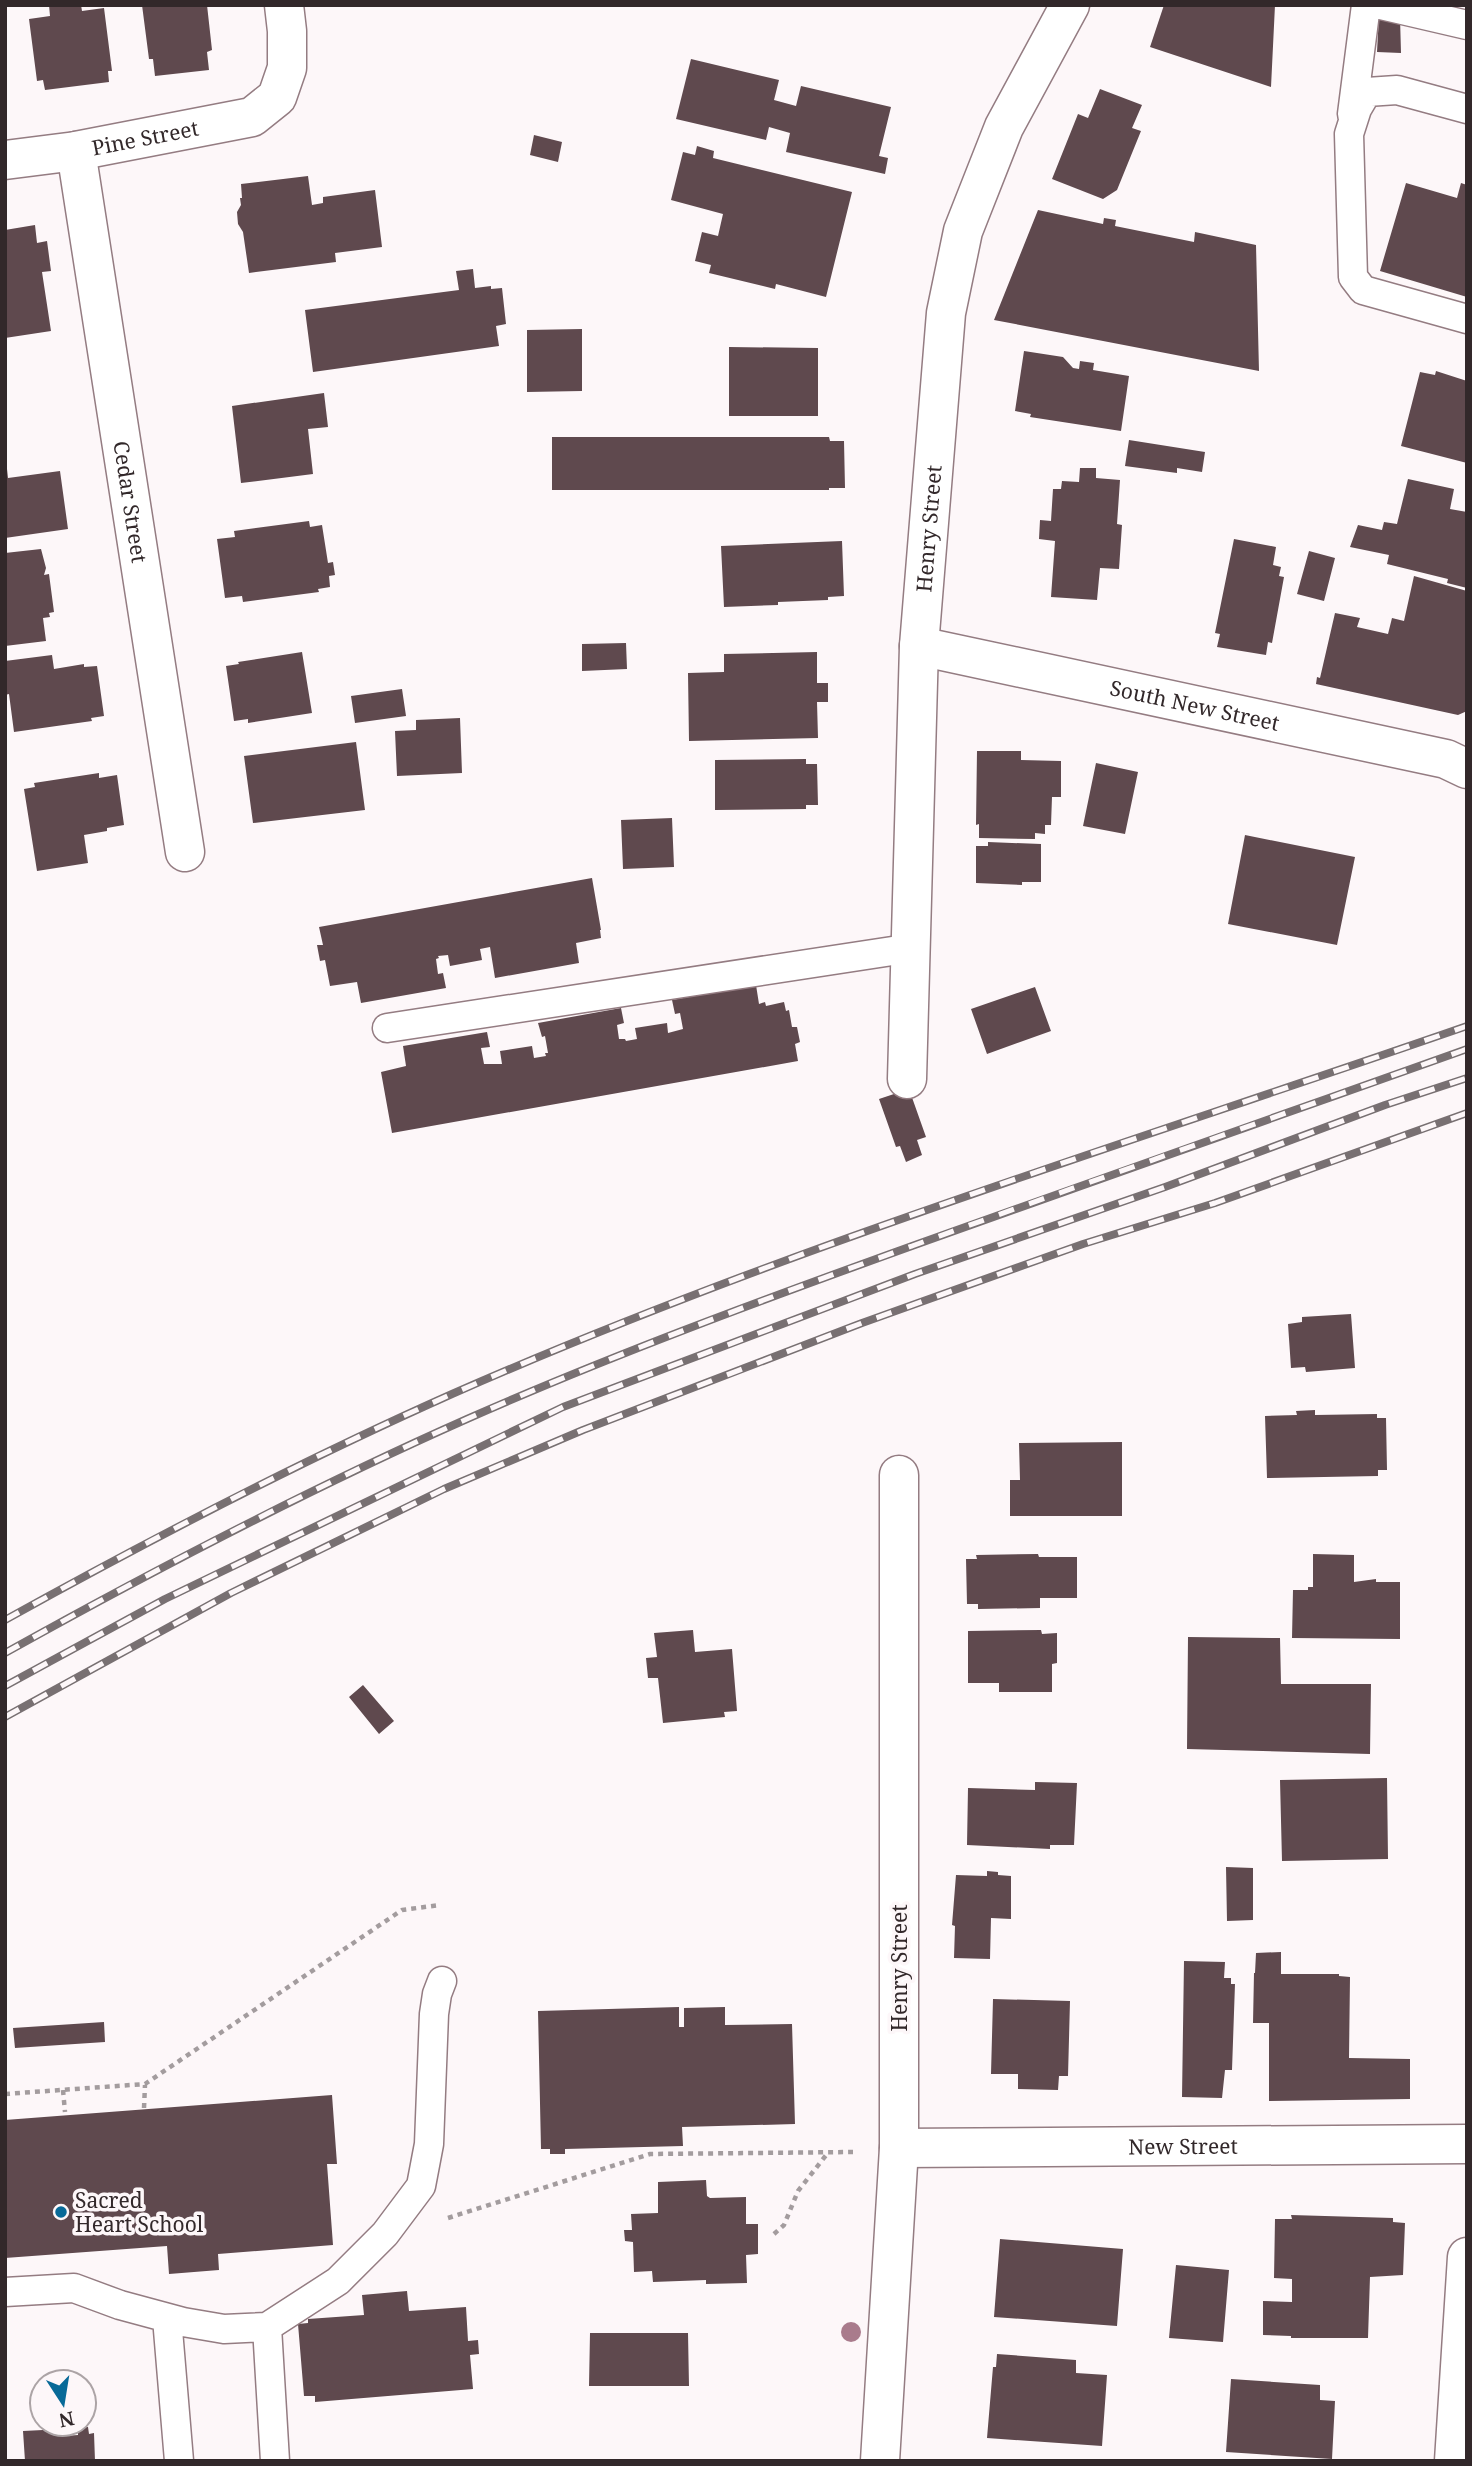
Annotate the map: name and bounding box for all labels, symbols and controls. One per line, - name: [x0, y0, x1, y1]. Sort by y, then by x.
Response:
- street label: Pine Street: [89, 114, 201, 162]
- street label: Cedar Street: [107, 439, 154, 565]
- street label: Henry Street: [909, 464, 948, 593]
- street label: South New Street: [1107, 673, 1282, 737]
- street label: Henry Street: [885, 1904, 913, 2032]
- street label: New Street: [1128, 2132, 1238, 2160]
- place label: Sacred Heart School: [75, 2186, 204, 2238]
- marker: Sacred Heart School: [53, 2204, 69, 2220]
- north arrow: [28, 2368, 98, 2438]
- text: N: [56, 2405, 77, 2434]

